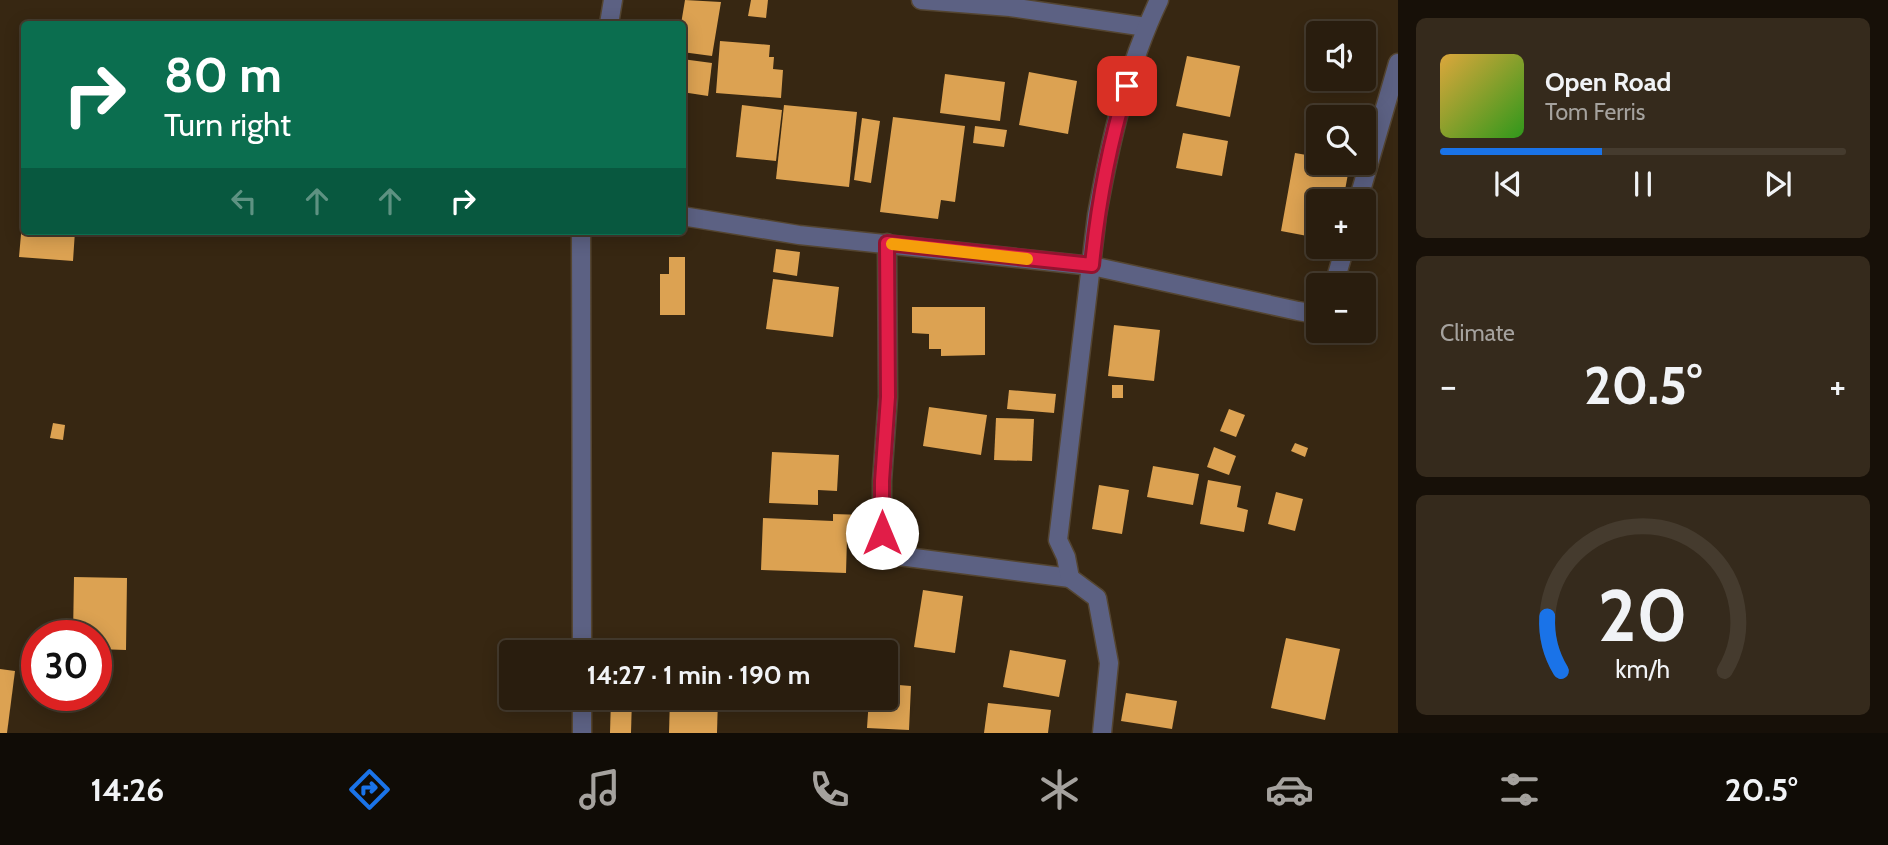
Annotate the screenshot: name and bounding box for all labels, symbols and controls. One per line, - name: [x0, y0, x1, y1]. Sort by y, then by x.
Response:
- map controls: [1306, 21, 1376, 343]
- button: sound: [1306, 21, 1376, 91]
- text: 80 m: [164, 45, 282, 104]
- icon: right: [49, 49, 140, 140]
- pin: [1097, 56, 1157, 116]
- text: Open Road: [1545, 66, 1671, 98]
- icon: arrive: [1108, 67, 1146, 105]
- text: Tom Ferris: [1545, 98, 1645, 126]
- text: Turn right: [164, 105, 291, 144]
- button: search: [1306, 105, 1376, 175]
- icon: previous: [1489, 165, 1527, 203]
- icon: pause: [1624, 165, 1662, 203]
- icon: next: [1759, 165, 1797, 203]
- icon: left: [225, 182, 263, 220]
- icon: ahead: [298, 182, 336, 220]
- icon: ahead: [371, 182, 409, 220]
- icon: right: [444, 182, 482, 220]
- button: +: [1306, 189, 1376, 259]
- button: −: [1306, 273, 1376, 343]
- text: Climate: [1440, 319, 1515, 347]
- text: 20.5°: [1584, 354, 1702, 417]
- text: −: [1440, 362, 1457, 409]
- text: +: [1829, 362, 1846, 409]
- position arrow: [845, 496, 919, 570]
- text: 20: [1598, 571, 1688, 659]
- speed limit sign: 30: [21, 620, 112, 711]
- text: km/h: [1616, 654, 1670, 684]
- text: 14:27 · 1 min · 190 m: [587, 659, 810, 691]
- icon: directions: [345, 765, 394, 814]
- icon: music: [575, 765, 624, 814]
- icon: phone: [805, 765, 854, 814]
- icon: climate: [1035, 765, 1084, 814]
- icon: car: [1265, 765, 1314, 814]
- icon: filters: [1495, 765, 1544, 814]
- text: 14:26: [90, 770, 164, 809]
- text: 20.5°: [1725, 770, 1797, 809]

